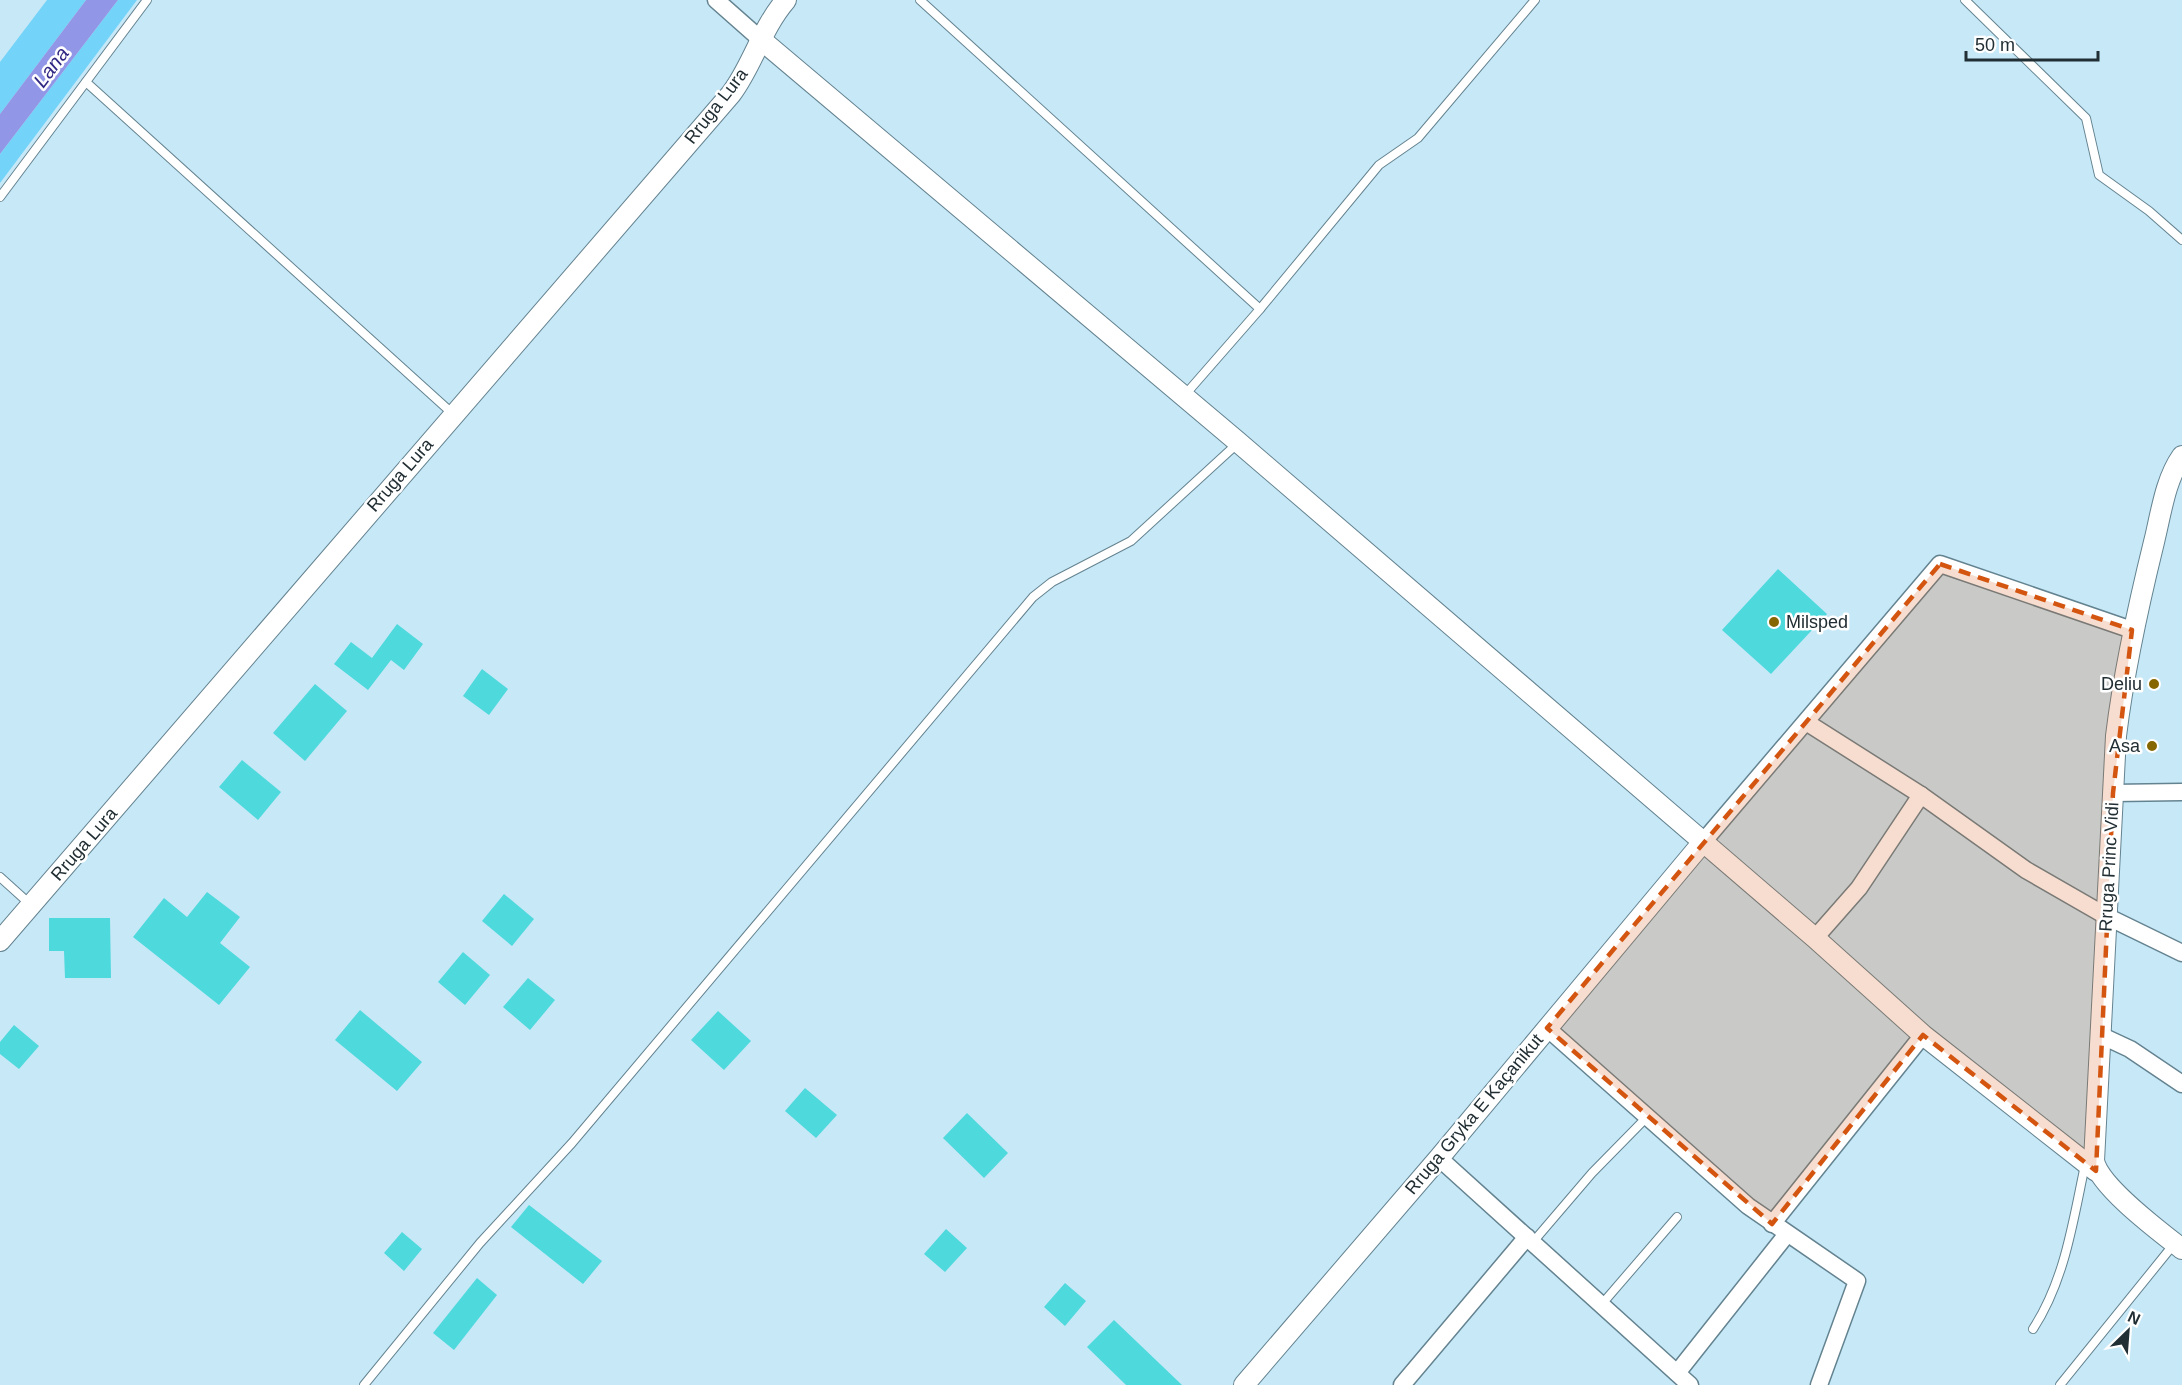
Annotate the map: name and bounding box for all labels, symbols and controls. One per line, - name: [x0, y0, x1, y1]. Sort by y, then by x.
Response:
- scale bar: [1966, 24, 2098, 62]
- text: 50 m: [1975, 35, 2015, 55]
- water label: Lana: [29, 43, 73, 91]
- street label: Rruga Lura: [680, 64, 752, 148]
- street label: Rruga Lura: [363, 434, 438, 516]
- place label: Milsped: [1786, 612, 1848, 632]
- marker: Milsped: [1767, 615, 1781, 629]
- place label: Deliu: [2101, 674, 2142, 694]
- marker: Deliu: [2147, 677, 2161, 691]
- place label: Asa: [2109, 736, 2141, 756]
- marker: Asa: [2145, 739, 2159, 753]
- street label: Rruga Princ Vidi: [2096, 802, 2122, 932]
- street label: Rruga Lura: [47, 803, 122, 885]
- street label: Rruga Gryka E Kaçanikut: [1401, 1030, 1547, 1198]
- north arrow: [2098, 1301, 2158, 1361]
- text: N: [2125, 1308, 2143, 1328]

